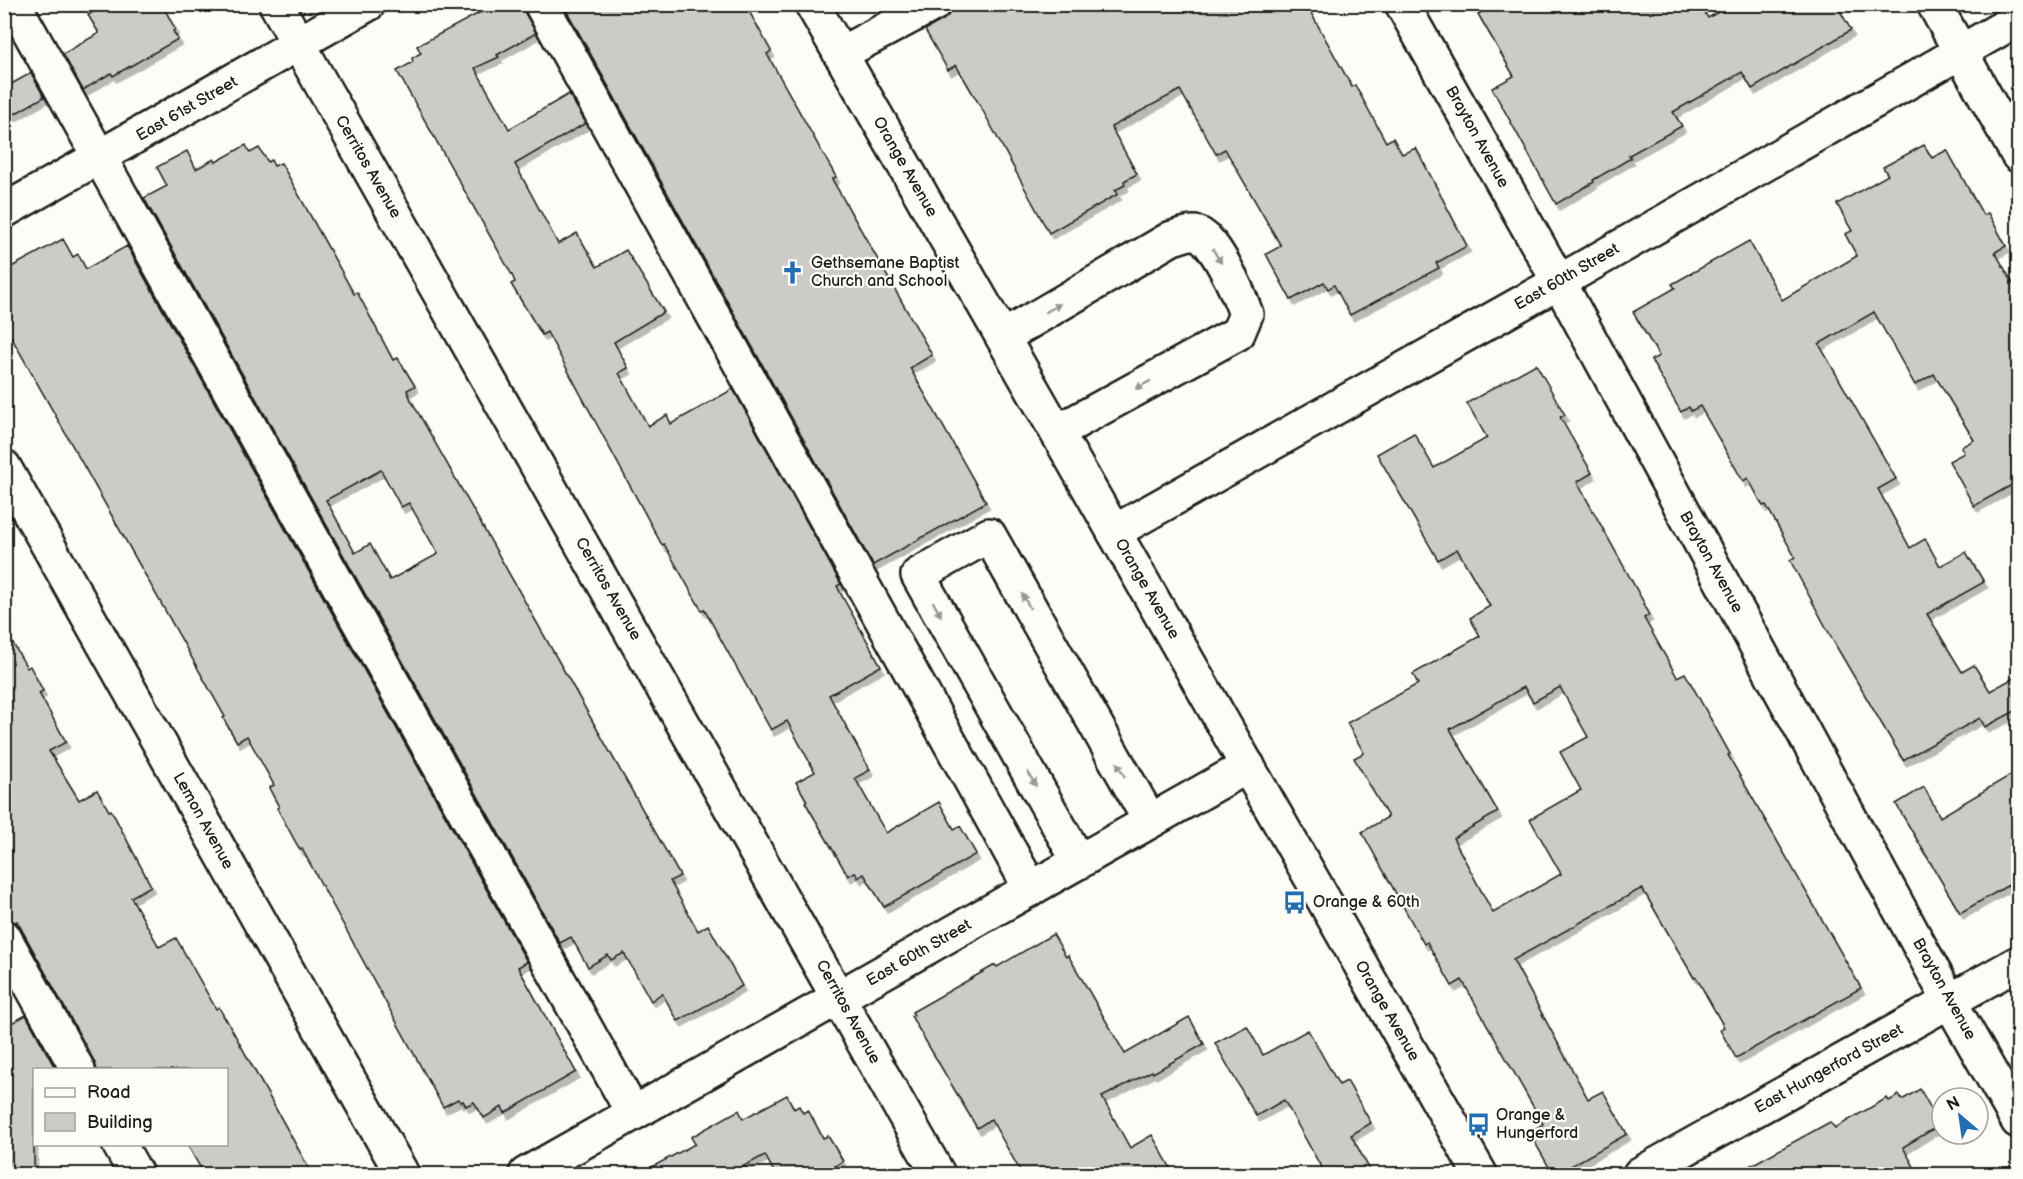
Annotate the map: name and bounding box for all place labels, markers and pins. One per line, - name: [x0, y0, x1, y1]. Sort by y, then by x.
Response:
- place label: Gethsemane Baptist Church and School: [811, 254, 959, 291]
- church icon: Gethsemane Baptist Church and School: [780, 259, 806, 285]
- bus stop icon: Orange & 60th: [1282, 889, 1308, 915]
- place label: Orange & 60th: [1313, 893, 1420, 912]
- place label: Orange & Hungerford: [1496, 1106, 1578, 1143]
- bus stop icon: Orange & Hungerford: [1465, 1111, 1491, 1137]

